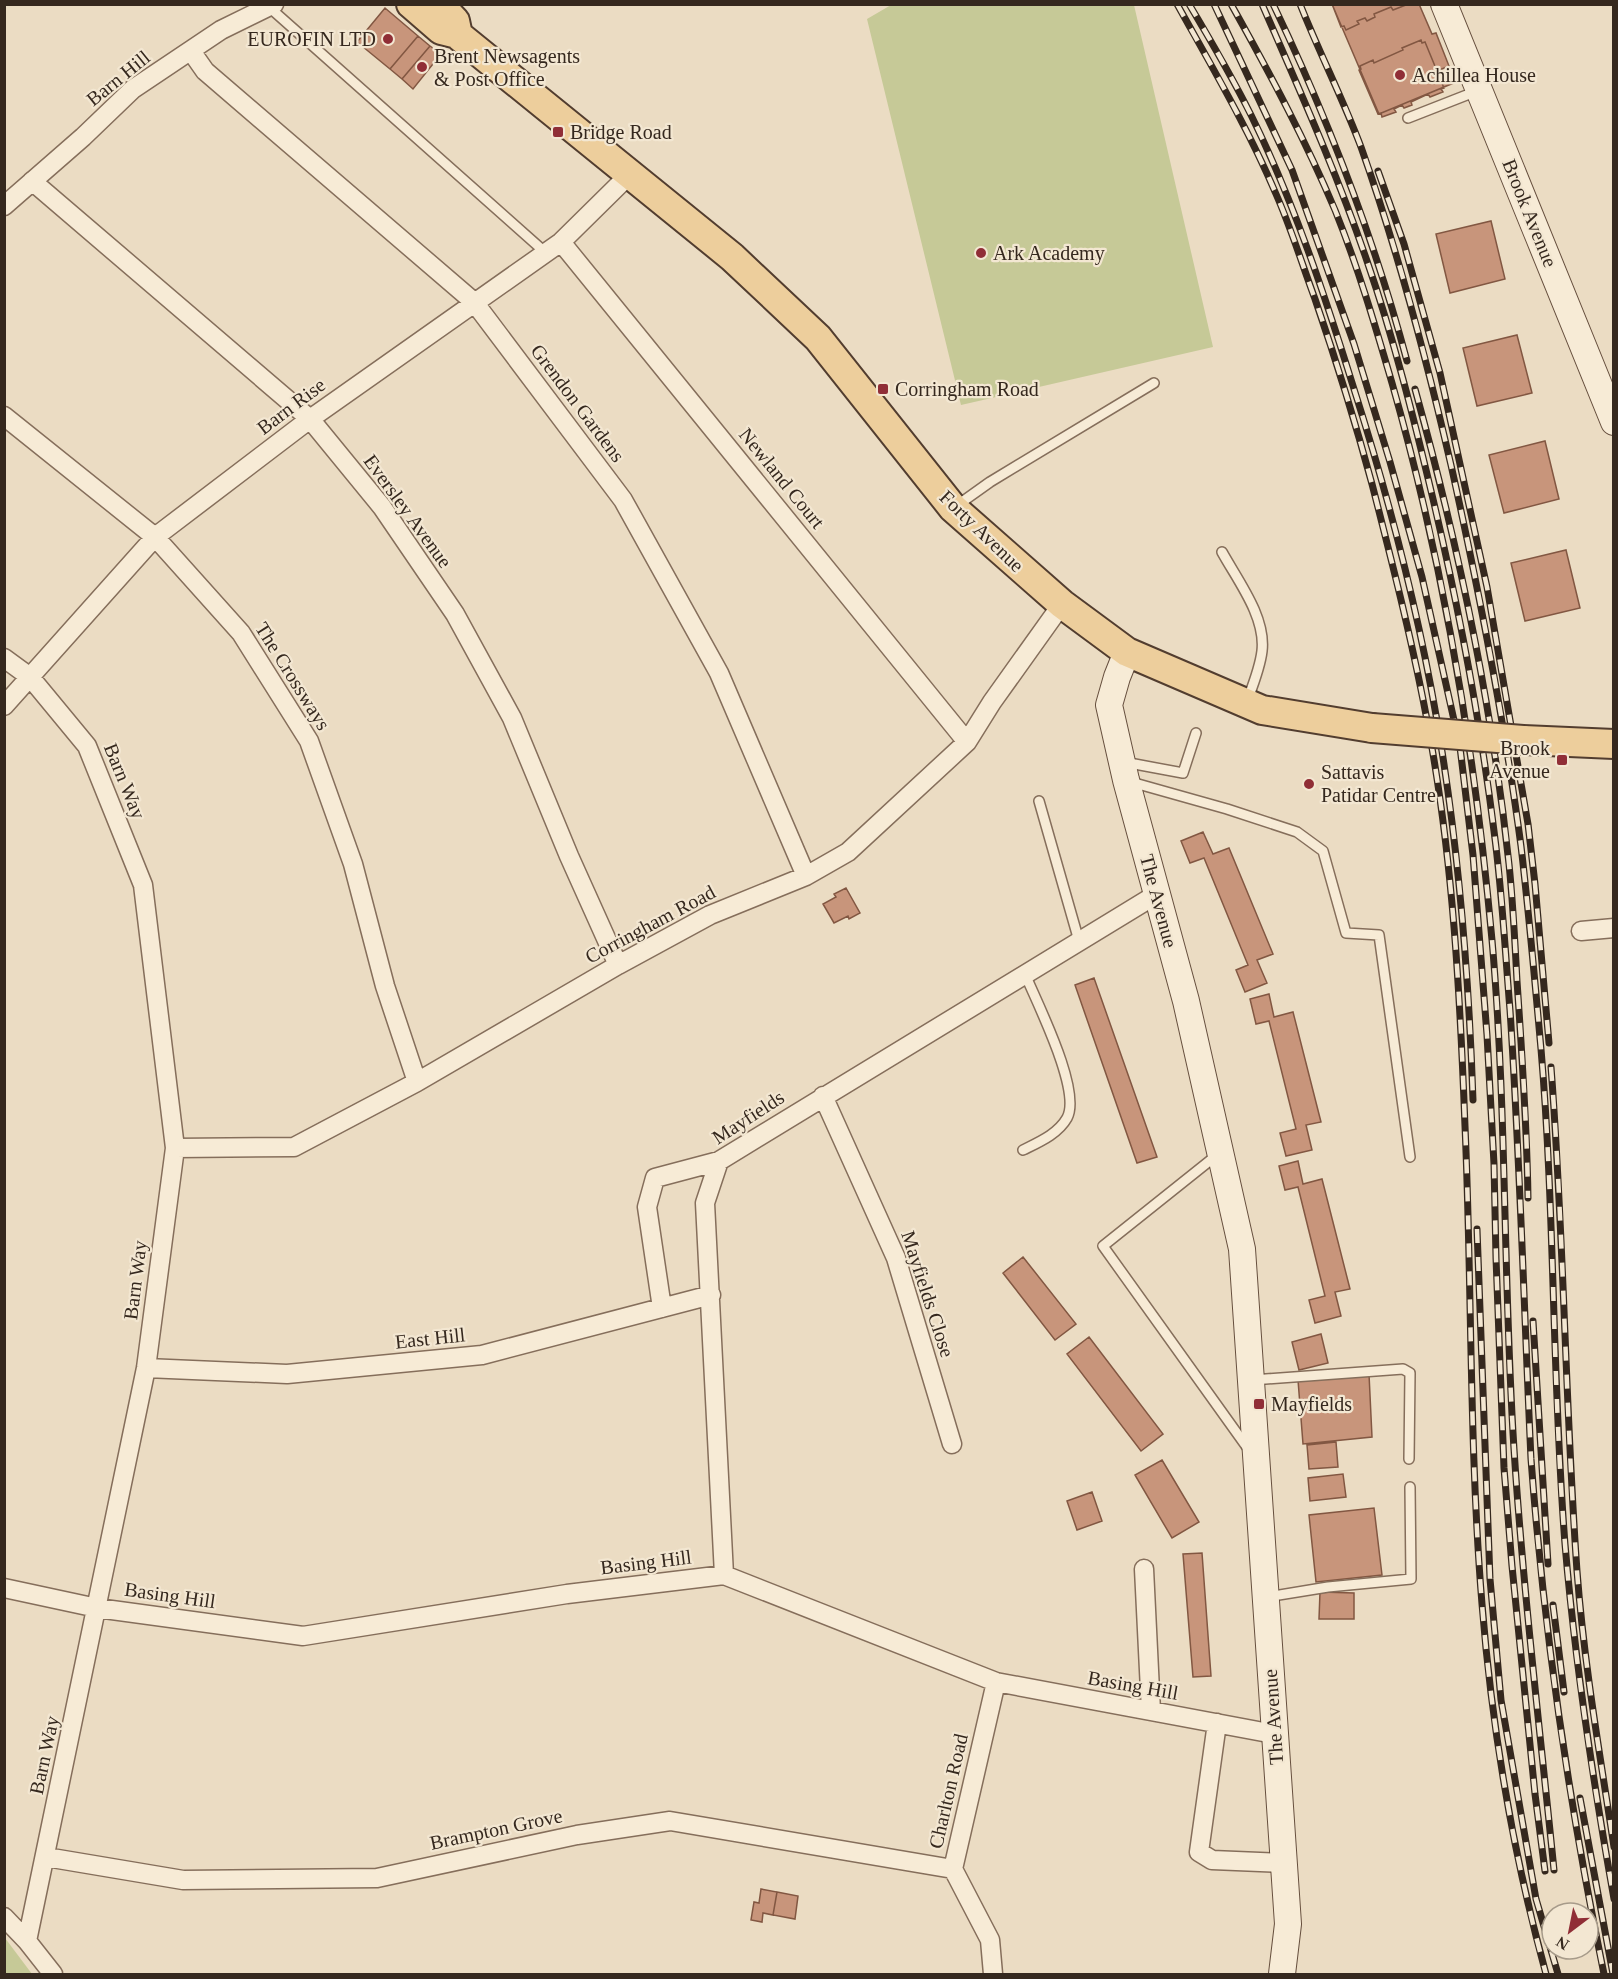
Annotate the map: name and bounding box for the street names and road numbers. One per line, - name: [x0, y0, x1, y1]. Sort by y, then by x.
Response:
- street label: Barn Hill: [82, 46, 154, 110]
- street label: Brook Avenue: [1498, 156, 1562, 270]
- street label: Grendon Gardens: [527, 340, 630, 466]
- street label: Barn Rise: [253, 373, 329, 439]
- street label: Newland Court: [735, 423, 829, 533]
- street label: Eversley Avenue: [359, 450, 457, 573]
- street label: Forty Avenue: [935, 486, 1029, 577]
- street label: The Crossways: [250, 618, 335, 735]
- street label: Barn Way: [99, 740, 150, 822]
- street label: The Avenue: [1136, 852, 1182, 950]
- street label: Corringham Road: [581, 881, 719, 968]
- street label: Mayfields: [708, 1086, 789, 1149]
- street label: Mayfields Close: [896, 1228, 959, 1360]
- street label: Barn Way: [119, 1239, 152, 1321]
- street label: East Hill: [394, 1323, 467, 1353]
- street label: Basing Hill: [599, 1545, 693, 1579]
- street label: Basing Hill: [123, 1578, 217, 1613]
- street label: Basing Hill: [1086, 1666, 1180, 1705]
- street label: The Avenue: [1259, 1668, 1287, 1766]
- street label: Barn Way: [25, 1714, 64, 1796]
- street label: Charlton Road: [924, 1731, 972, 1851]
- street label: Brampton Grove: [428, 1804, 565, 1855]

